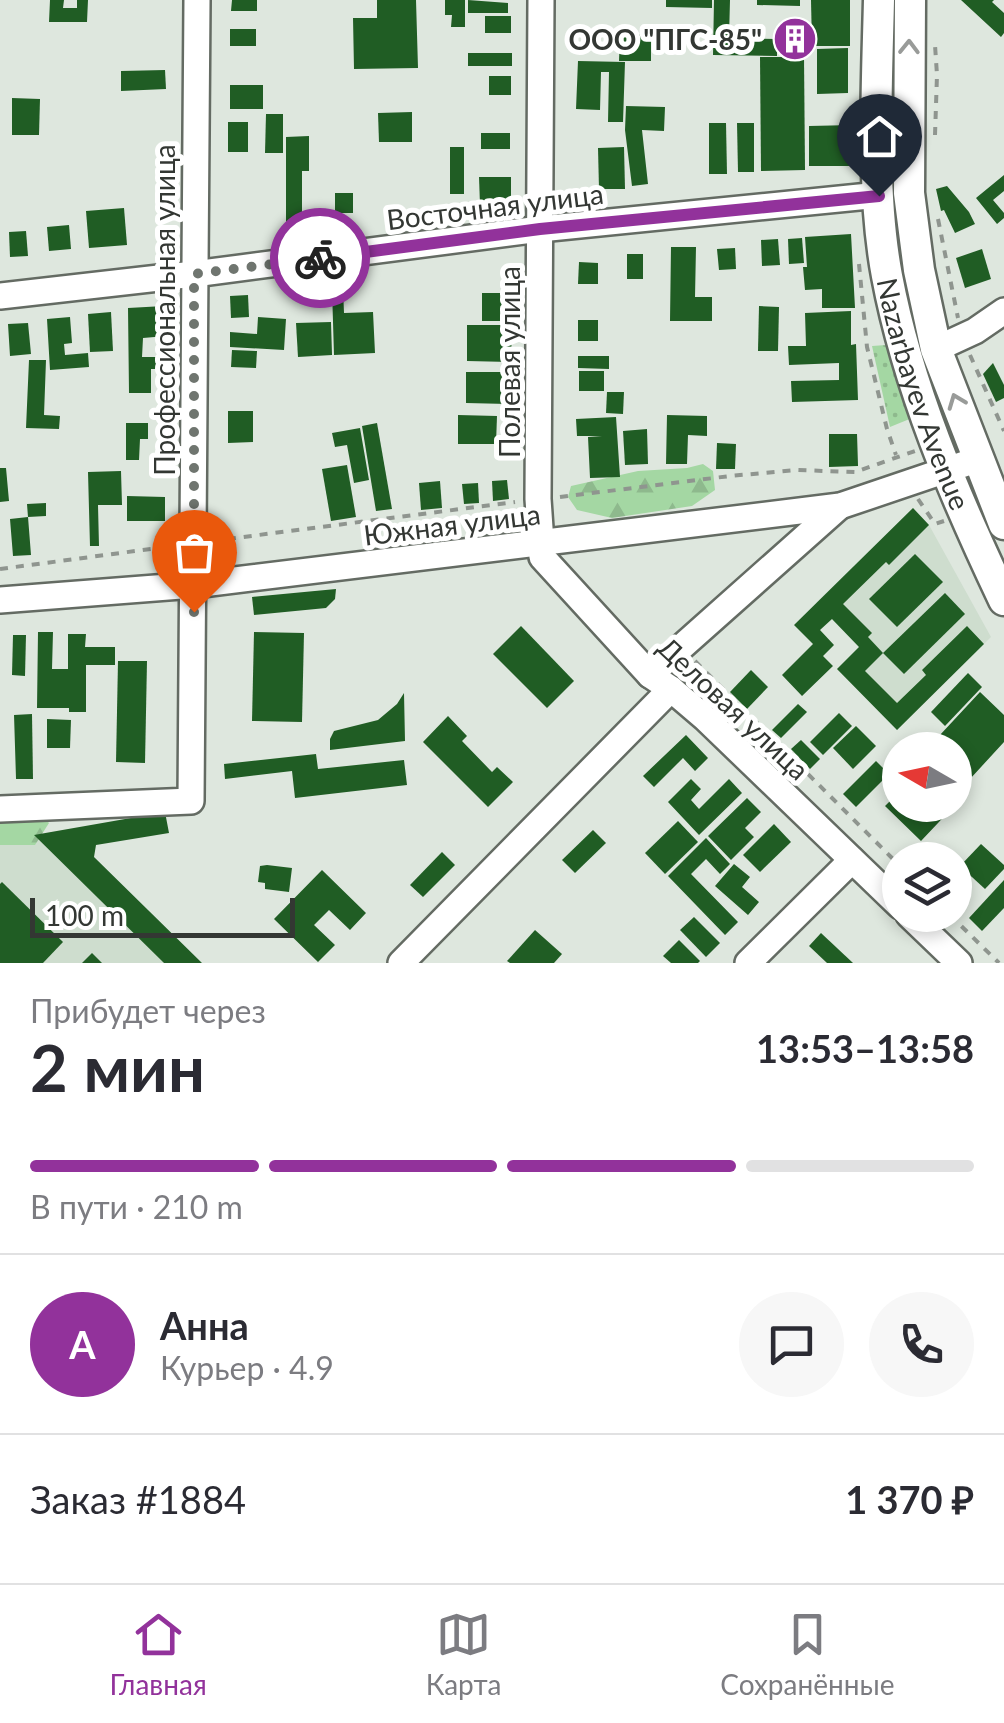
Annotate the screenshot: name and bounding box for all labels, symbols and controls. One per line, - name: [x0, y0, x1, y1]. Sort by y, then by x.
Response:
- building icon: ООО "ПГС-85": [772, 16, 818, 62]
- place label: ООО "ПГС-85": [568, 22, 762, 56]
- one-way arrow: [899, 39, 920, 55]
- pin: [837, 94, 922, 197]
- icon: home: [852, 109, 907, 164]
- street label: Профессиональная улица: [147, 144, 181, 476]
- street label: Восточная улица: [385, 176, 605, 236]
- courier: [270, 208, 370, 308]
- icon: bike: [293, 231, 348, 286]
- street label: Полевая улица: [492, 266, 526, 458]
- street label: Nazarbayev Avenue: [871, 275, 978, 515]
- one-way arrow: [948, 393, 968, 410]
- street label: Южная улица: [362, 496, 542, 552]
- pin: [152, 510, 237, 613]
- icon: bag: [167, 525, 222, 580]
- street label: Деловая улица: [652, 630, 816, 786]
- north arrow: [882, 732, 972, 822]
- map controls: [882, 732, 972, 932]
- button: layers: [882, 842, 972, 932]
- scale bar: [30, 893, 295, 938]
- text: 100 m: [45, 898, 124, 932]
- text: Прибудет через: [30, 991, 266, 1030]
- text: 13:53–13:58: [756, 1025, 974, 1071]
- text: 2 мин: [30, 1028, 205, 1106]
- text: В пути · 210 m: [30, 1187, 243, 1226]
- button: chat: [739, 1292, 844, 1397]
- button: phone: [869, 1292, 974, 1397]
- text: Анна: [160, 1302, 249, 1348]
- text: А: [69, 1321, 96, 1367]
- text: Курьер · 4.9: [160, 1348, 334, 1387]
- text: Заказ #1884: [30, 1476, 246, 1522]
- text: 1 370 ₽: [845, 1476, 974, 1522]
- tab: Главная: [109, 1607, 207, 1701]
- tab: Карта: [426, 1607, 501, 1701]
- tab: Сохранённые: [720, 1607, 895, 1701]

